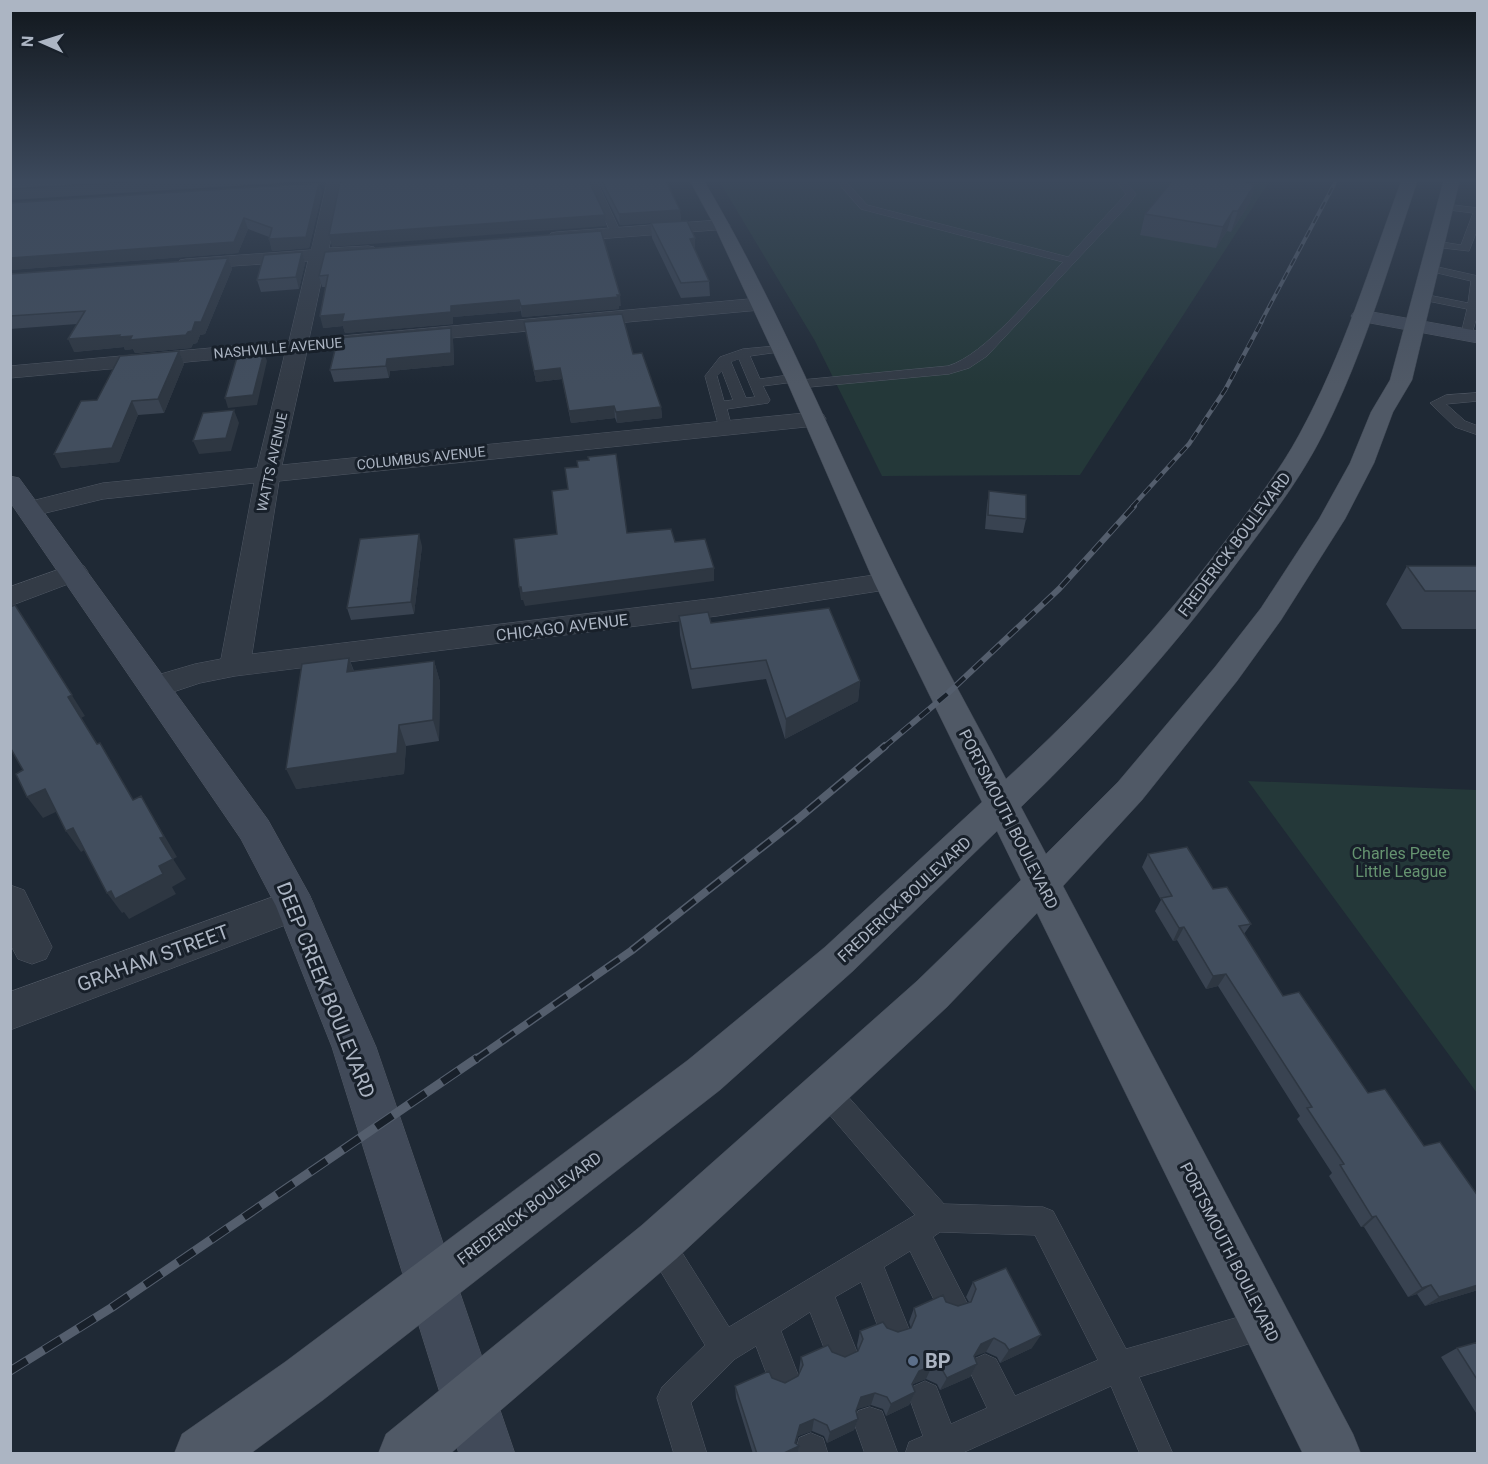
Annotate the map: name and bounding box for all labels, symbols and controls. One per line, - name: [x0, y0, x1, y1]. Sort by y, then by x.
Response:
- north arrow: [12, 12, 72, 72]
- text: N: [18, 35, 37, 47]
- street label: NASHVILLE AVENUE: [213, 334, 343, 362]
- street label: WATTS AVENUE: [254, 411, 290, 513]
- street label: COLUMBUS AVENUE: [356, 443, 486, 473]
- street label: FREDERICK BOULEVARD: [1174, 469, 1295, 620]
- street label: CHICAGO AVENUE: [495, 610, 629, 645]
- street label: PORTSMOUTH BOULEVARD: [955, 726, 1062, 912]
- street label: FREDERICK BOULEVARD: [834, 833, 975, 966]
- park label: Charles Peete Little League: [1352, 844, 1450, 881]
- street label: DEEP CREEK BOULEVARD: [272, 878, 380, 1102]
- street label: GRAHAM STREET: [74, 919, 232, 997]
- street label: FREDERICK BOULEVARD: [454, 1148, 605, 1269]
- street label: PORTSMOUTH BOULEVARD: [1176, 1159, 1283, 1345]
- place label: BP: [925, 1349, 951, 1373]
- marker: BP: [906, 1354, 920, 1368]

